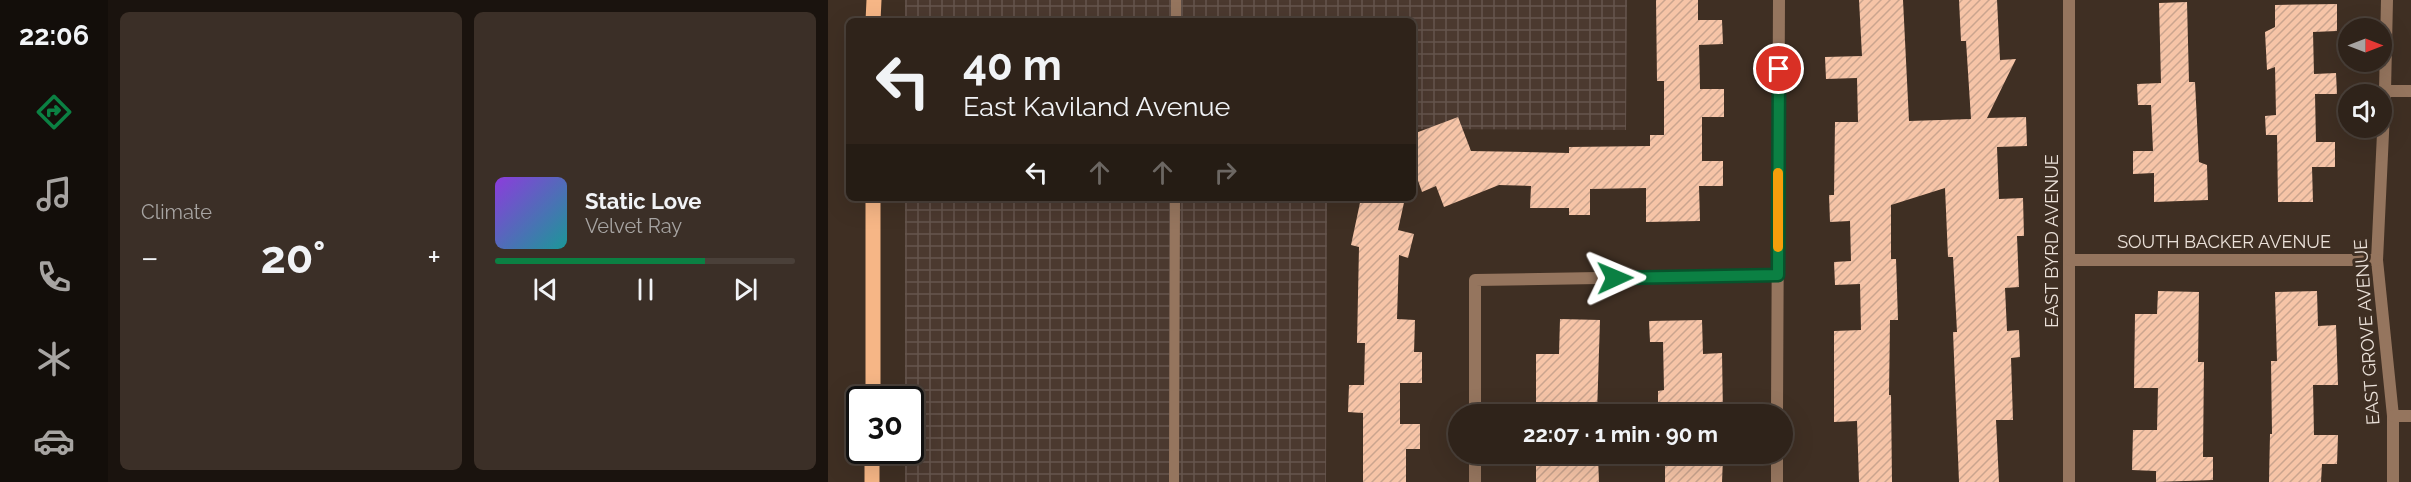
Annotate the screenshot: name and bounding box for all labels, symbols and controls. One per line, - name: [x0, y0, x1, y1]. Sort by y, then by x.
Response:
- north arrow: [2338, 18, 2392, 72]
- map controls: [2338, 18, 2392, 138]
- text: 22:06: [19, 20, 89, 51]
- text: 40 m: [963, 41, 1062, 90]
- icon: left: [864, 42, 942, 120]
- pin: [1753, 43, 1804, 94]
- icon: arrive: [1762, 52, 1795, 85]
- button: sound: [2338, 84, 2392, 138]
- icon: directions: [33, 91, 75, 133]
- text: East Kaviland Avenue: [963, 91, 1230, 122]
- street label: EAST BYRD AVENUE: [2041, 154, 2062, 328]
- icon: left: [1020, 156, 1053, 189]
- icon: ahead: [1083, 156, 1116, 189]
- icon: ahead: [1146, 156, 1179, 189]
- icon: right: [1209, 156, 1242, 189]
- icon: music: [33, 173, 75, 215]
- text: Static Love: [585, 188, 702, 214]
- text: Climate: [141, 200, 212, 224]
- text: Velvet Ray: [585, 214, 682, 238]
- text: 20°: [260, 231, 326, 284]
- street label: SOUTH BACKER AVENUE: [2117, 231, 2331, 252]
- text: −: [141, 238, 159, 277]
- text: +: [427, 238, 441, 277]
- street label: EAST GROVE AVENUE: [2350, 238, 2383, 426]
- position arrow: [1583, 246, 1647, 310]
- icon: phone: [33, 256, 75, 298]
- icon: previous: [529, 273, 562, 306]
- icon: pause: [629, 273, 662, 306]
- icon: next: [729, 273, 762, 306]
- icon: climate: [33, 338, 75, 380]
- speed limit sign: 30: [846, 386, 924, 464]
- icon: car: [33, 420, 75, 462]
- text: 22:07 · 1 min · 90 m: [1523, 421, 1718, 447]

